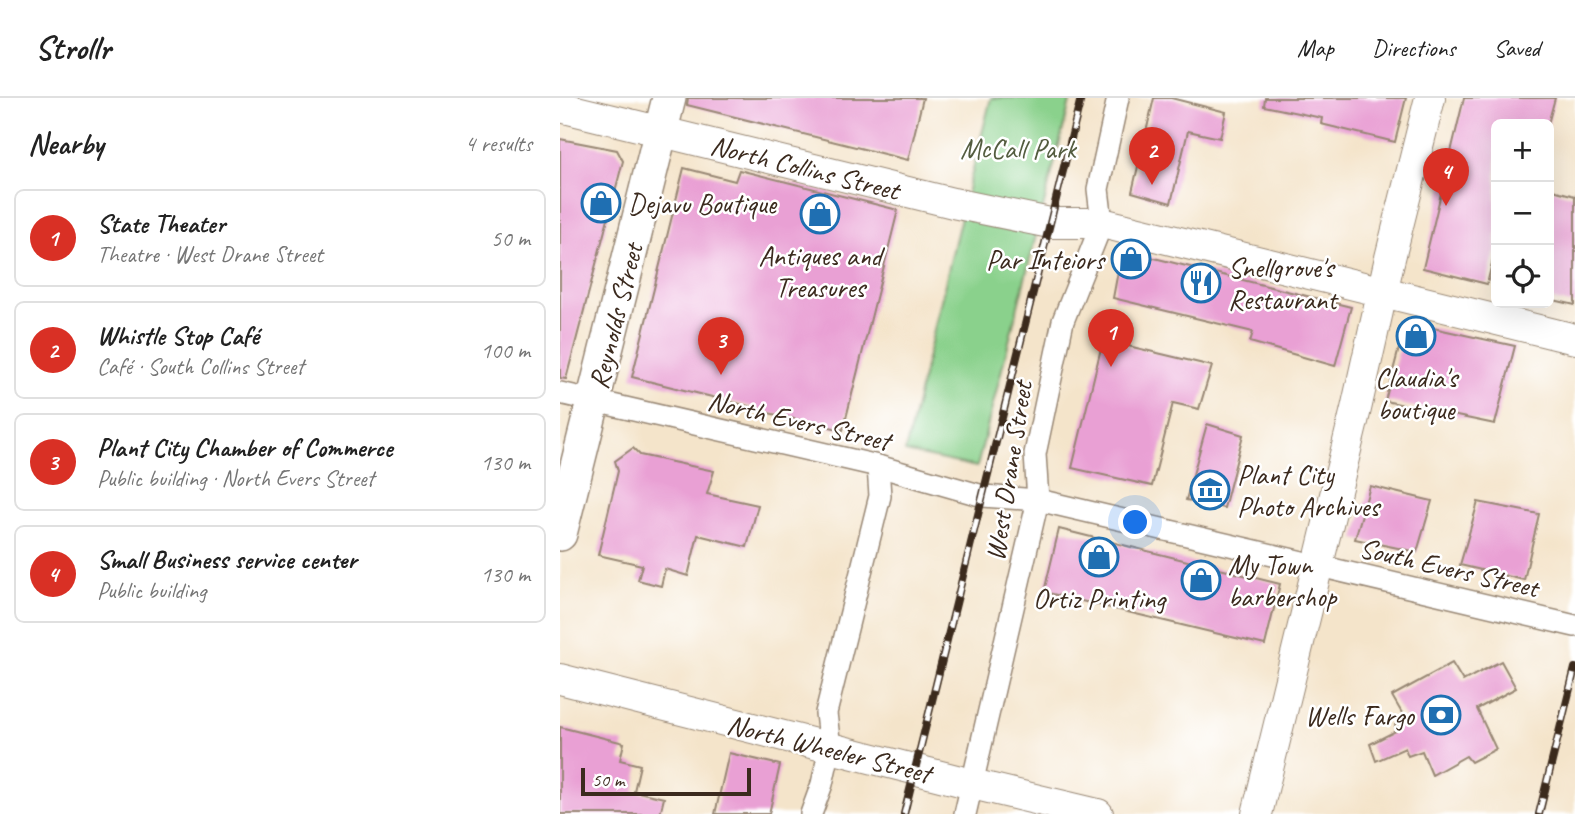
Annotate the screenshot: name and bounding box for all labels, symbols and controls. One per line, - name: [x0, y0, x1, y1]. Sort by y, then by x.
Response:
- text: Strollr: [35, 27, 110, 69]
- text: Map: [1297, 33, 1334, 63]
- text: Directions: [1372, 33, 1455, 63]
- text: Saved: [1493, 33, 1540, 63]
- map controls: [1491, 119, 1554, 308]
- button: +: [1491, 119, 1554, 182]
- text: Nearby: [28, 125, 104, 163]
- street label: North Collins Street: [707, 127, 905, 208]
- pin: 2: [1129, 127, 1175, 185]
- text: 4 results: [465, 129, 532, 158]
- park label: McCall Park: [960, 131, 1078, 166]
- pin: 4: [1423, 148, 1469, 206]
- shop icon: Dejavu Boutique: [580, 182, 622, 224]
- button: −: [1491, 182, 1554, 245]
- place label: Dejavu Boutique: [628, 186, 778, 221]
- shop icon: Antiques and Treasures: [799, 193, 841, 235]
- text: State Theater: [97, 207, 225, 240]
- text: 1: [48, 224, 58, 253]
- text: 50 m: [491, 224, 530, 253]
- street label: Reynolds Street: [581, 237, 651, 392]
- place label: Antiques and Treasures: [758, 238, 886, 305]
- shop icon: Par Inteiors: [1110, 238, 1152, 280]
- text: Theatre · West Drane Street: [97, 240, 323, 269]
- place label: Par Inteiors: [986, 242, 1106, 277]
- button: locate: [1491, 245, 1554, 308]
- place label: Snellgrove's Restaurant: [1228, 250, 1339, 317]
- restaurant icon: Snellgrove's Restaurant: [1180, 262, 1222, 304]
- pin: 1: [1088, 309, 1134, 367]
- shop icon: Claudia's boutique: [1395, 315, 1437, 357]
- pin: 3: [698, 317, 744, 375]
- text: Whistle Stop Café: [97, 319, 259, 352]
- text: 2: [48, 336, 58, 365]
- text: 100 m: [481, 336, 530, 365]
- text: Café · South Collins Street: [97, 352, 304, 381]
- place label: Claudia's boutique: [1375, 360, 1459, 427]
- street label: West Drane Street: [977, 376, 1040, 563]
- street label: North Evers Street: [704, 383, 897, 459]
- text: Plant City Chamber of Commerce: [97, 431, 393, 464]
- text: 3: [48, 448, 58, 477]
- text: 130 m: [481, 448, 530, 477]
- place label: Plant City Photo Archives: [1237, 457, 1381, 524]
- text: Public building · North Evers Street: [97, 464, 374, 493]
- museum icon: Plant City Photo Archives: [1189, 469, 1231, 511]
- your location: [1118, 505, 1152, 539]
- street label: South Evers Street: [1356, 530, 1544, 606]
- shop icon: Ortiz Printing: [1078, 536, 1120, 578]
- text: Small Business service center: [97, 543, 357, 576]
- place label: My Town barbershop: [1228, 547, 1338, 614]
- shop icon: My Town barbershop: [1180, 559, 1222, 601]
- text: 4: [48, 560, 58, 589]
- text: 130 m: [481, 560, 530, 589]
- text: Public building: [97, 576, 206, 605]
- place label: Ortiz Printing: [1033, 581, 1167, 616]
- bank icon: Wells Fargo: [1420, 694, 1462, 736]
- place label: Wells Fargo: [1305, 698, 1416, 733]
- street label: North Wheeler Street: [723, 706, 938, 792]
- scale bar: [581, 765, 751, 797]
- text: 50 m: [592, 768, 624, 792]

